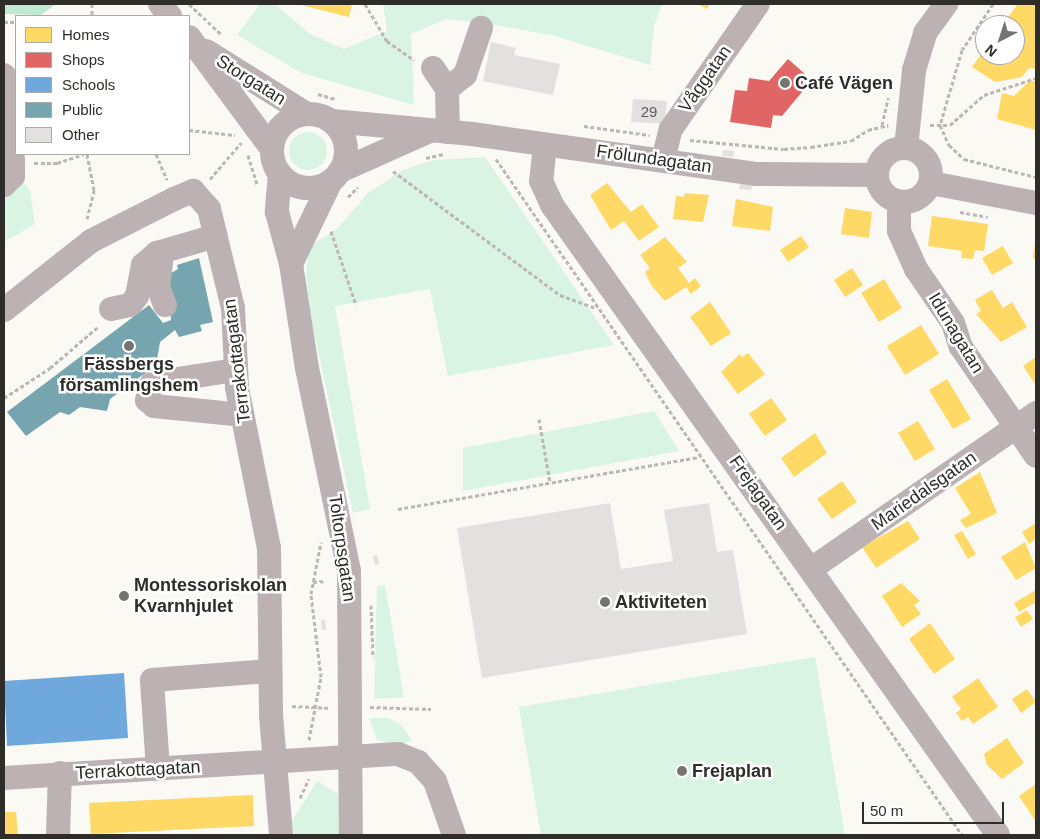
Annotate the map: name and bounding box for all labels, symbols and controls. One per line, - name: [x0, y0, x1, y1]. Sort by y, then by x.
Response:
- legend: [15, 15, 190, 155]
- north arrow: [975, 15, 1025, 65]
- text: Homes: [62, 26, 110, 43]
- street label: Våggatan: [674, 41, 736, 117]
- text: N: [982, 41, 1000, 60]
- street label: Storgatan: [212, 50, 290, 110]
- text: Shops: [62, 51, 105, 68]
- place label: Café Vägen: [795, 72, 893, 94]
- text: Schools: [62, 76, 115, 93]
- marker: Café Vägen: [779, 77, 791, 89]
- text: Public: [62, 101, 103, 118]
- house number: 29: [641, 103, 657, 121]
- text: Other: [62, 126, 100, 143]
- street label: Frölundagatan: [595, 140, 713, 178]
- street label: Idunagatan: [924, 289, 988, 377]
- street label: Terrakottagatan: [219, 298, 255, 424]
- marker: Fässbergs församlingshem: [123, 340, 135, 352]
- place label: Fässbergs församlingshem: [59, 354, 199, 396]
- street label: Mariedalsgatan: [867, 447, 981, 535]
- street label: Frejagatan: [724, 452, 792, 534]
- street label: Toltorpsgatan: [324, 493, 360, 603]
- place label: Montessoriskolan Kvarnhjulet: [134, 575, 287, 618]
- marker: Montessoriskolan Kvarnhjulet: [118, 590, 130, 602]
- place label: Aktiviteten: [615, 591, 707, 613]
- marker: Aktiviteten: [599, 596, 611, 608]
- street label: Terrakottagatan: [75, 756, 201, 784]
- place label: Frejaplan: [692, 760, 772, 782]
- marker: Frejaplan: [676, 765, 688, 777]
- scale bar: [865, 792, 1008, 824]
- text: 50 m: [870, 802, 903, 819]

